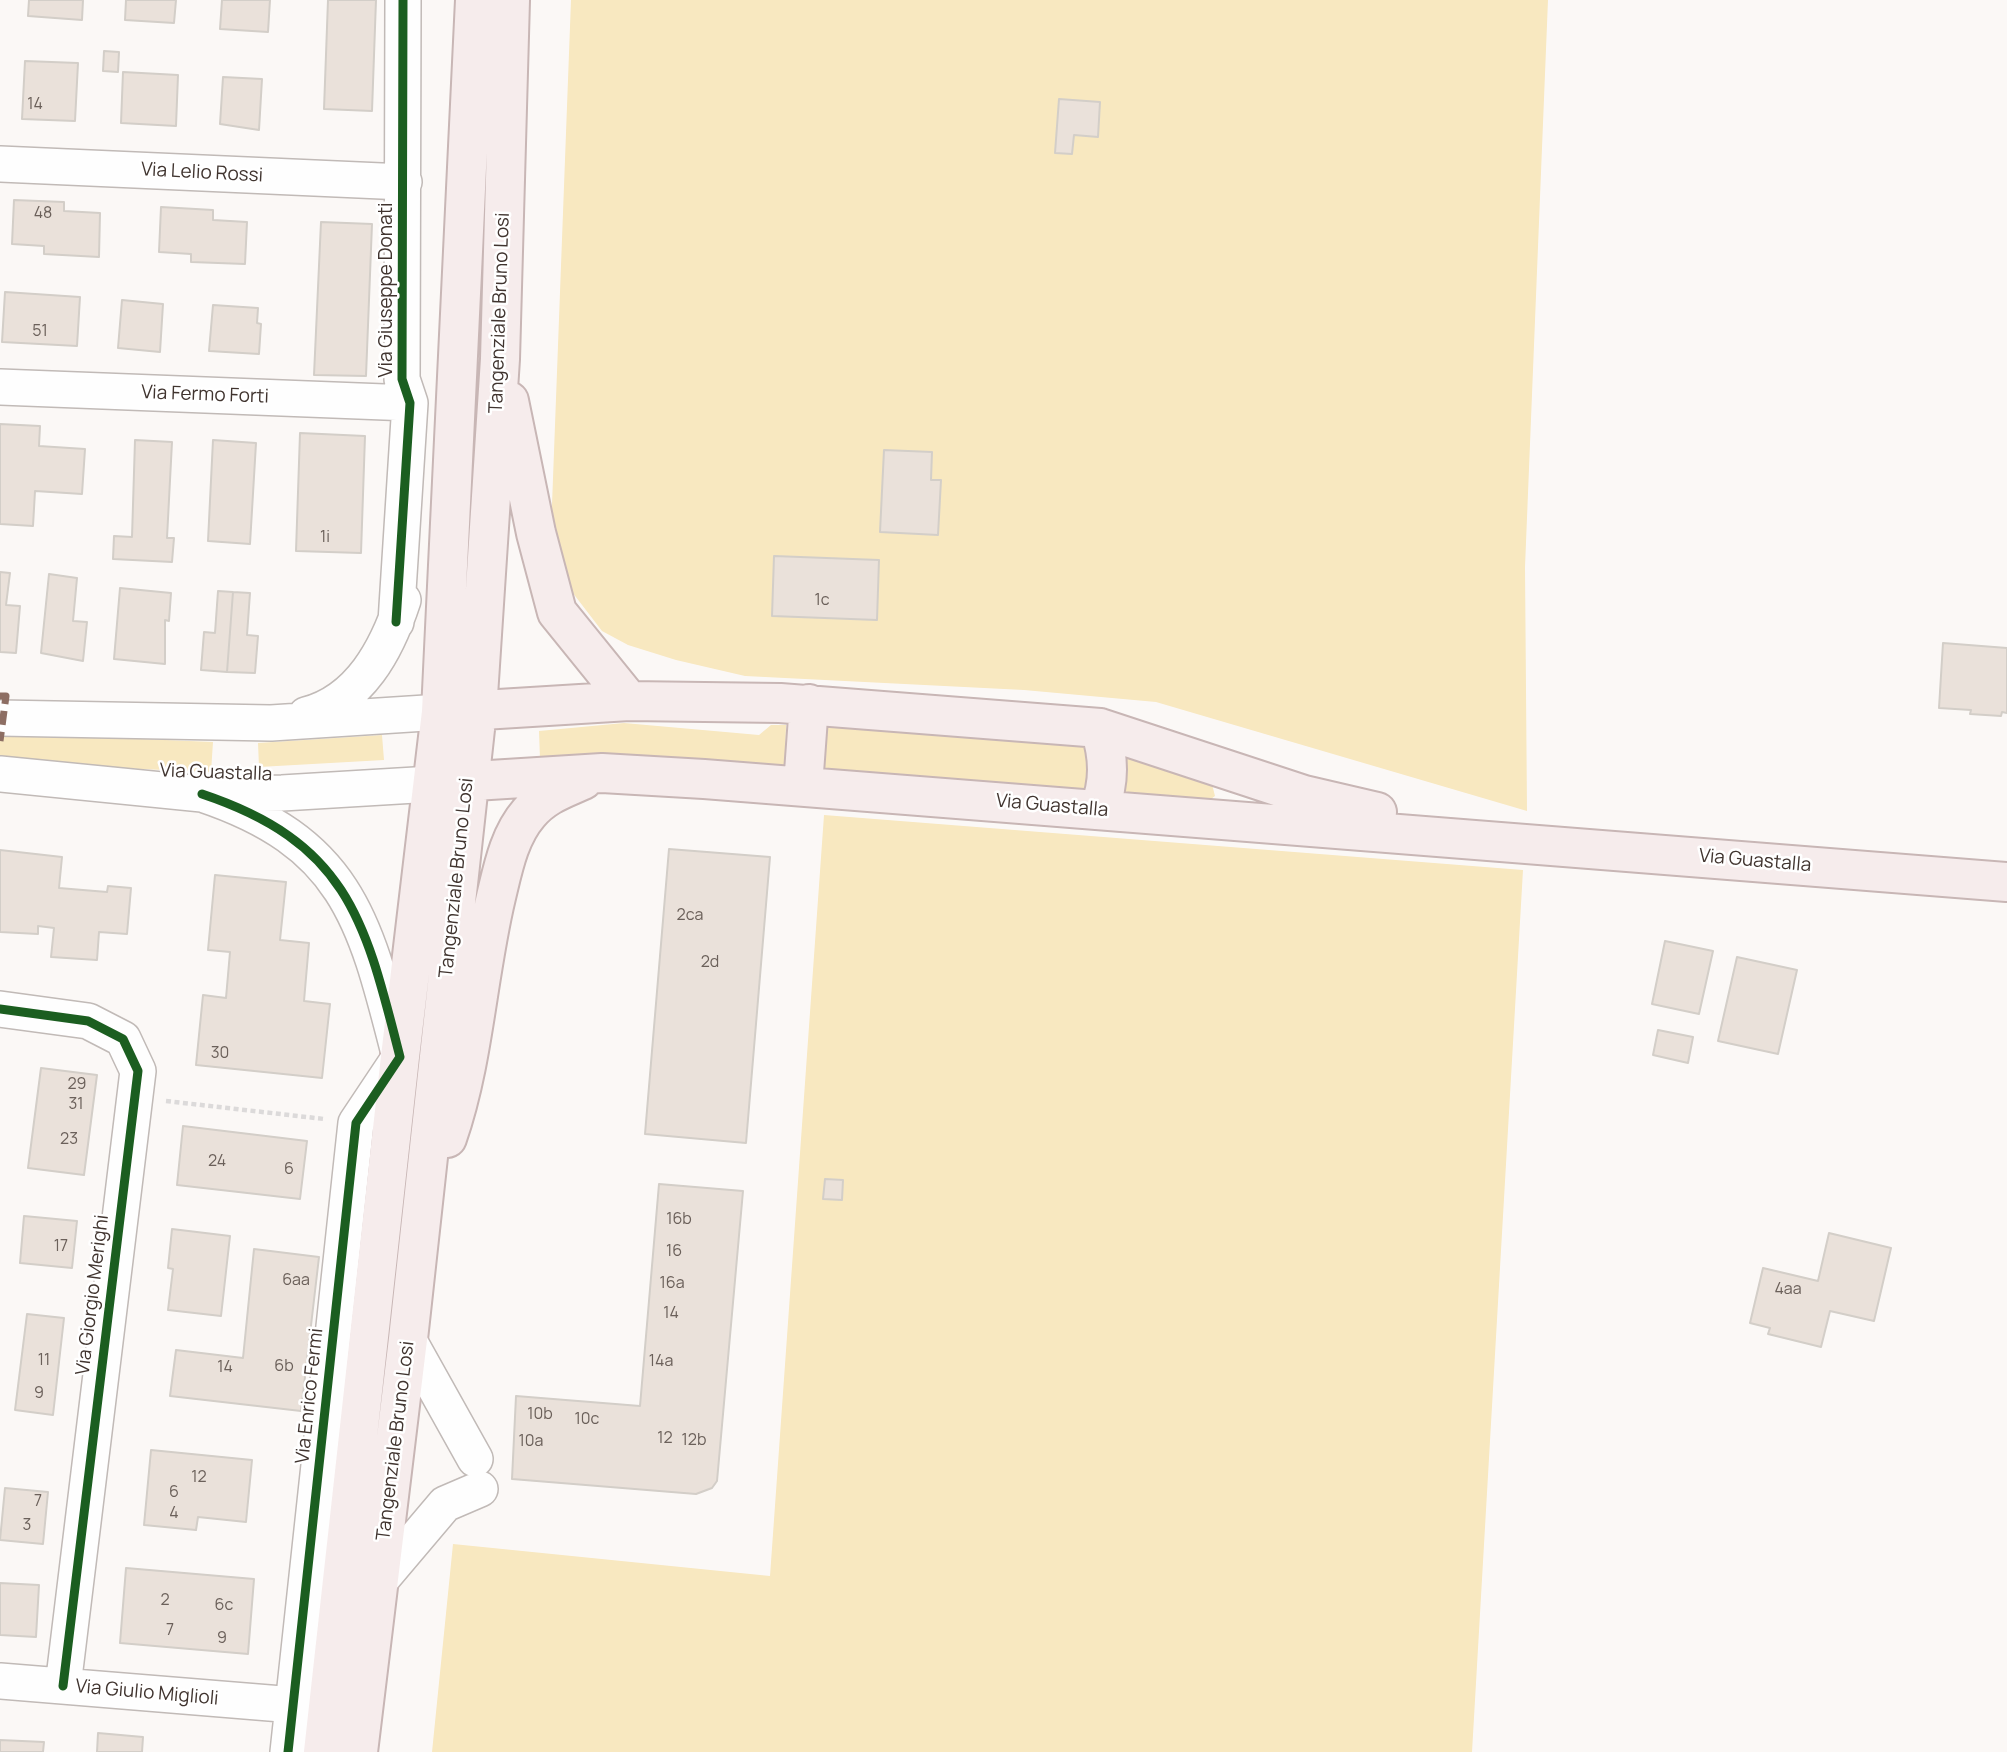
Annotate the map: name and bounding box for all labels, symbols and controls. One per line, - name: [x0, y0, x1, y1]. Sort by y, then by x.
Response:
- house number: 14: [27, 95, 43, 115]
- street label: Via Lelio Rossi: [140, 158, 264, 188]
- street label: Via Giuseppe Donati: [376, 202, 398, 378]
- house number: 48: [34, 204, 52, 224]
- street label: Tangenziale Bruno Losi: [485, 212, 515, 414]
- house number: 51: [32, 322, 48, 342]
- street label: Via Fermo Forti: [141, 381, 269, 409]
- house number: 1i: [320, 528, 330, 548]
- house number: 1c: [814, 591, 830, 611]
- street label: Via Guastalla: [159, 760, 273, 786]
- street label: Tangenziale Bruno Losi: [435, 777, 479, 979]
- street label: Via Guastalla: [995, 790, 1109, 822]
- street label: Via Guastalla: [1698, 845, 1812, 877]
- house number: 2ca: [677, 906, 703, 926]
- house number: 2d: [701, 953, 719, 973]
- house number: 30: [211, 1044, 229, 1064]
- house number: 29: [67, 1075, 87, 1095]
- house number: 31: [68, 1095, 84, 1115]
- house number: 23: [60, 1130, 78, 1150]
- house number: 24: [208, 1152, 226, 1172]
- house number: 6: [284, 1160, 294, 1180]
- house number: 16b: [666, 1210, 692, 1230]
- street label: Via Giorgio Merighi: [72, 1213, 114, 1377]
- house number: 17: [54, 1237, 68, 1257]
- house number: 16: [666, 1242, 682, 1262]
- house number: 6aa: [282, 1271, 310, 1291]
- house number: 16a: [659, 1274, 685, 1294]
- house number: 4aa: [1774, 1280, 1802, 1300]
- house number: 14: [663, 1304, 679, 1324]
- street label: Via Enrico Fermi: [292, 1327, 328, 1465]
- street label: Tangenziale Bruno Losi: [372, 1340, 420, 1542]
- house number: 11: [38, 1351, 50, 1371]
- house number: 14a: [649, 1352, 673, 1372]
- house number: 6b: [274, 1357, 294, 1377]
- house number: 14: [217, 1358, 233, 1378]
- house number: 9: [34, 1384, 44, 1404]
- house number: 10b: [527, 1405, 553, 1425]
- house number: 10c: [575, 1410, 599, 1430]
- house number: 12: [657, 1429, 673, 1449]
- house number: 12b: [682, 1431, 706, 1451]
- house number: 10a: [519, 1432, 543, 1452]
- house number: 12: [191, 1468, 207, 1488]
- house number: 6: [169, 1483, 179, 1503]
- house number: 7: [34, 1492, 42, 1512]
- house number: 4: [169, 1504, 179, 1524]
- house number: 3: [23, 1516, 31, 1536]
- house number: 2: [160, 1591, 170, 1611]
- house number: 6c: [215, 1596, 233, 1616]
- house number: 7: [166, 1621, 174, 1641]
- house number: 9: [217, 1629, 227, 1649]
- street label: Via Giulio Miglioli: [75, 1675, 219, 1711]

